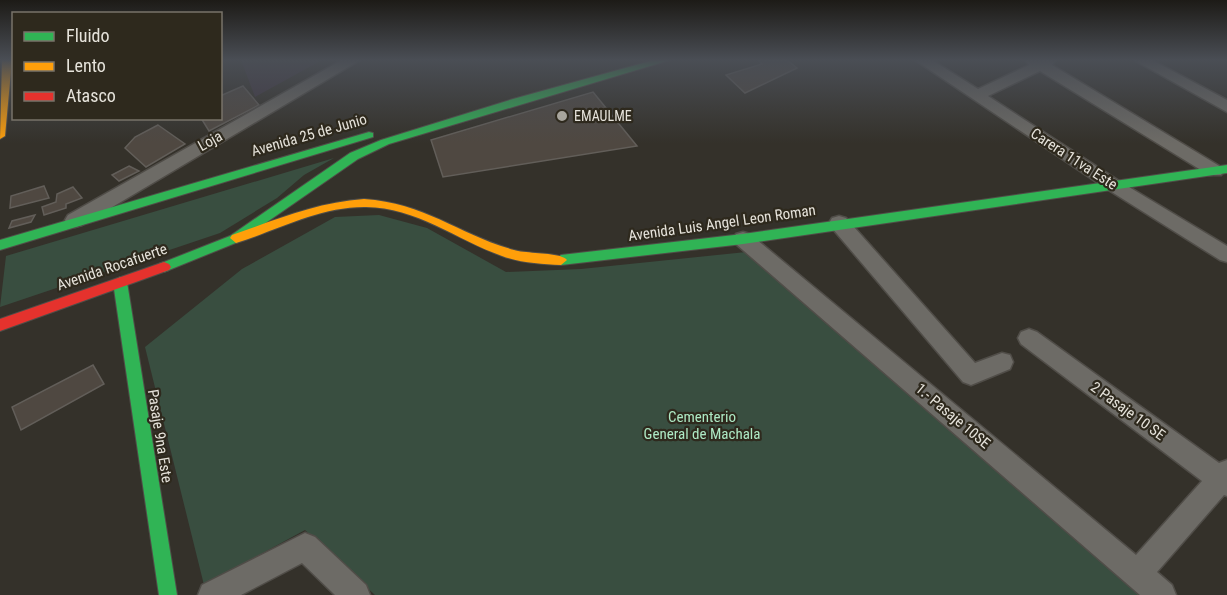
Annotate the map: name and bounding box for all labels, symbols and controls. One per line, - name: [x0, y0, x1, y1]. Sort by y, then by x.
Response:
- legend: [12, 12, 222, 120]
- text: Fluido: [66, 25, 110, 46]
- text: Lento: [66, 55, 106, 76]
- text: Atasco: [66, 85, 116, 106]
- place label: EMAULME: [574, 108, 632, 124]
- marker: EMAULME: [555, 109, 569, 123]
- street label: Avenida 25 de Junio: [249, 110, 369, 160]
- street label: Carera 11va Este: [1027, 124, 1121, 194]
- street label: Loja: [195, 127, 225, 155]
- street label: Avenida Luis Angel Leon Roman: [627, 201, 817, 245]
- street label: Avenida Rocafuerte: [54, 240, 170, 294]
- street label: 2 Pasaje 10 SE: [1087, 378, 1169, 444]
- street label: 1.- Pasaje 10SE: [912, 380, 994, 452]
- street label: Pasaje 9na Este: [144, 388, 176, 484]
- park label: Cementerio General de Machala: [644, 408, 760, 443]

